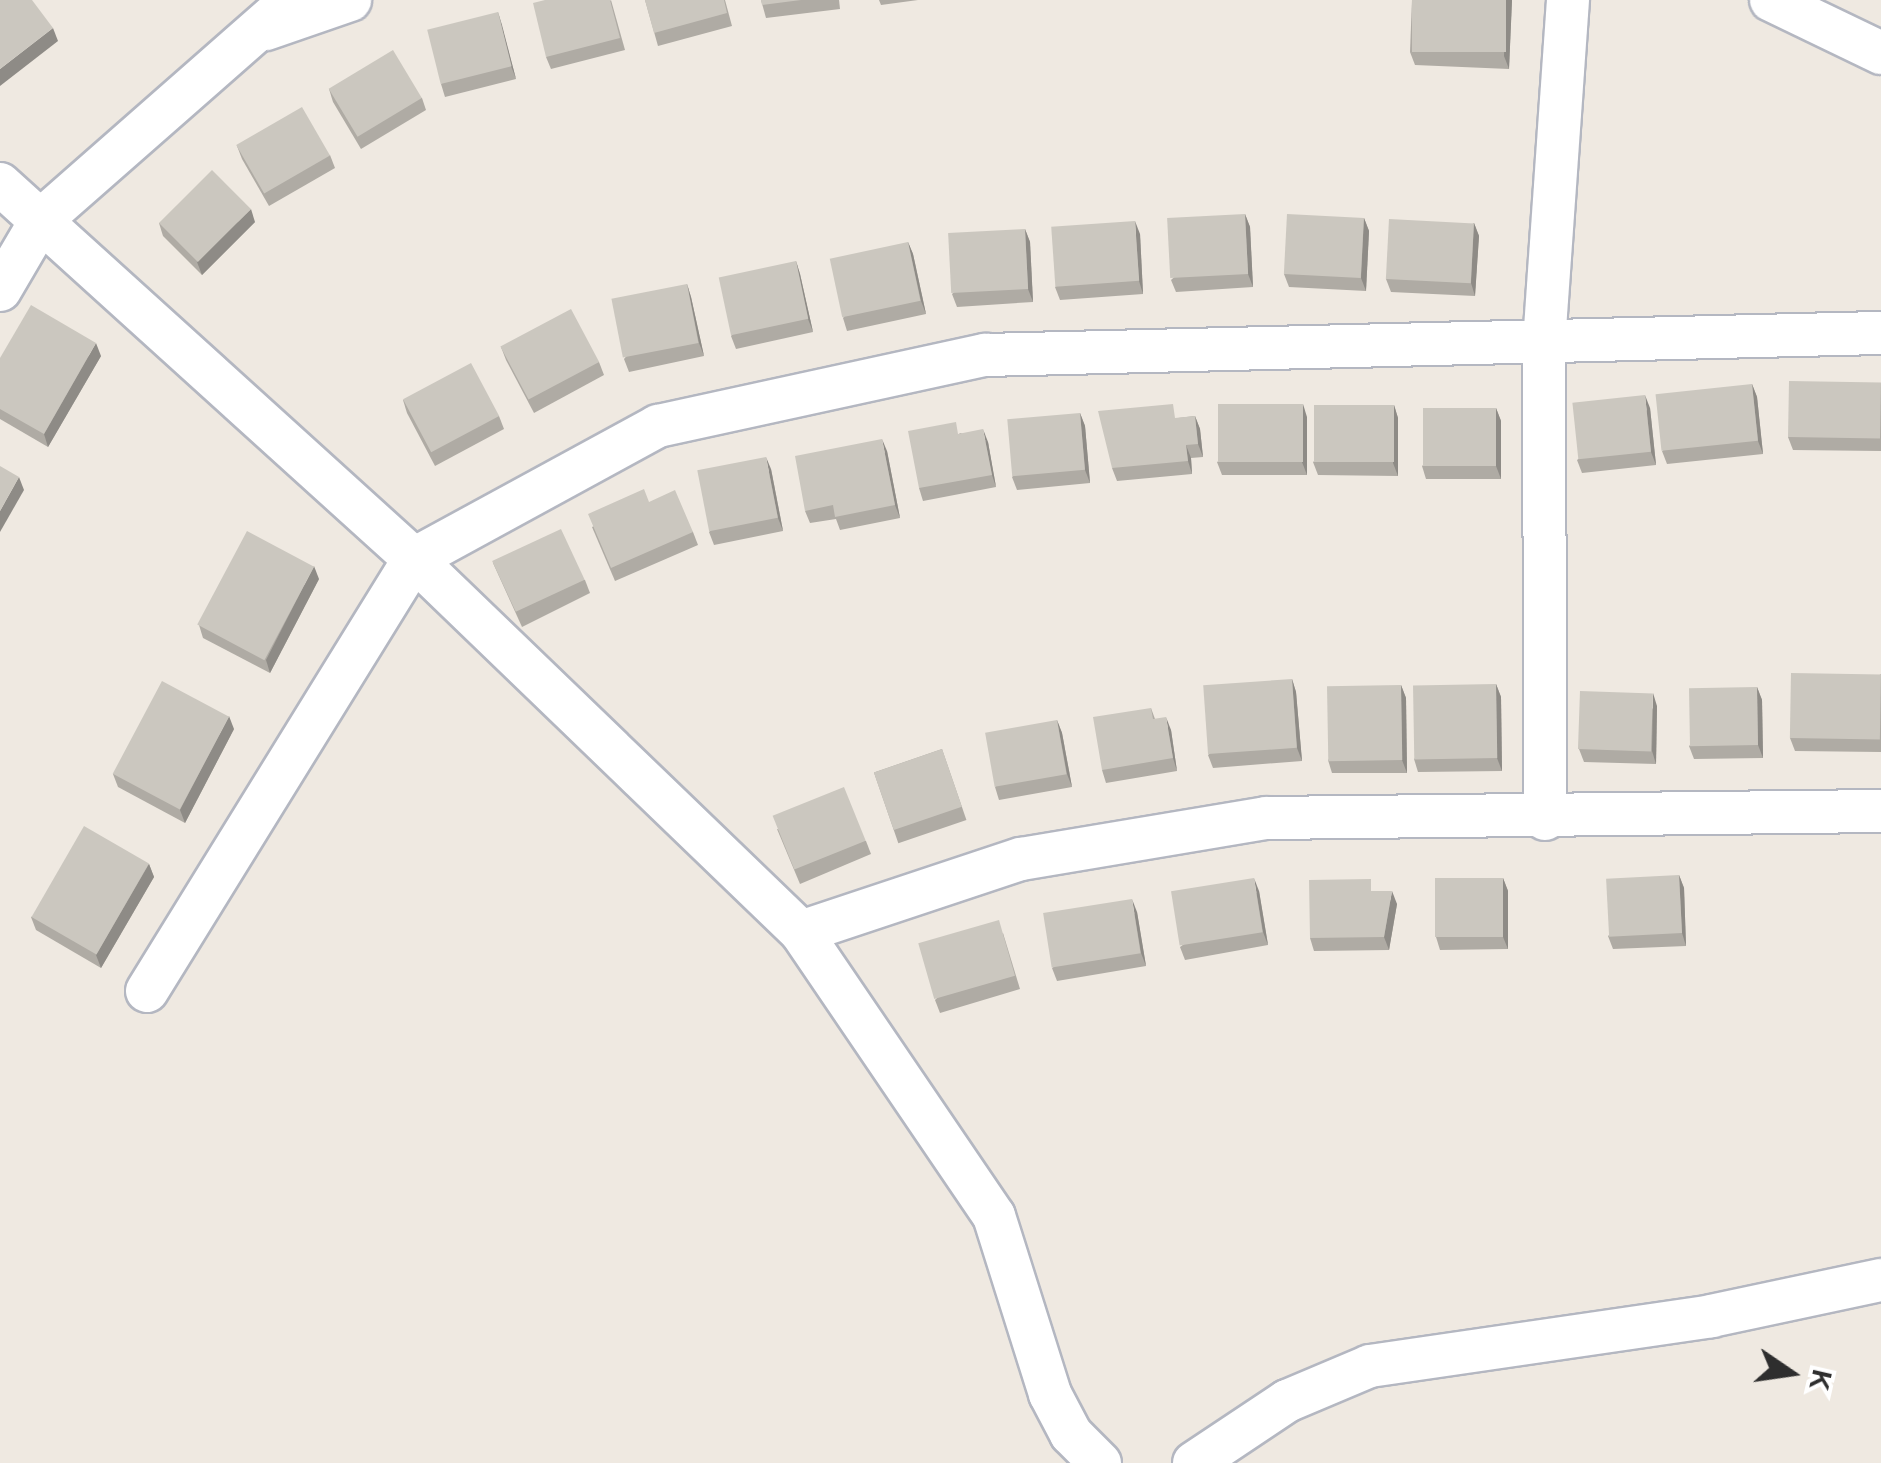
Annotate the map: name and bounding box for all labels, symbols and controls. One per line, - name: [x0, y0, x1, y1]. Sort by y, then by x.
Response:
- north arrow: [1741, 1323, 1841, 1423]
- text: K: [1803, 1367, 1838, 1393]

